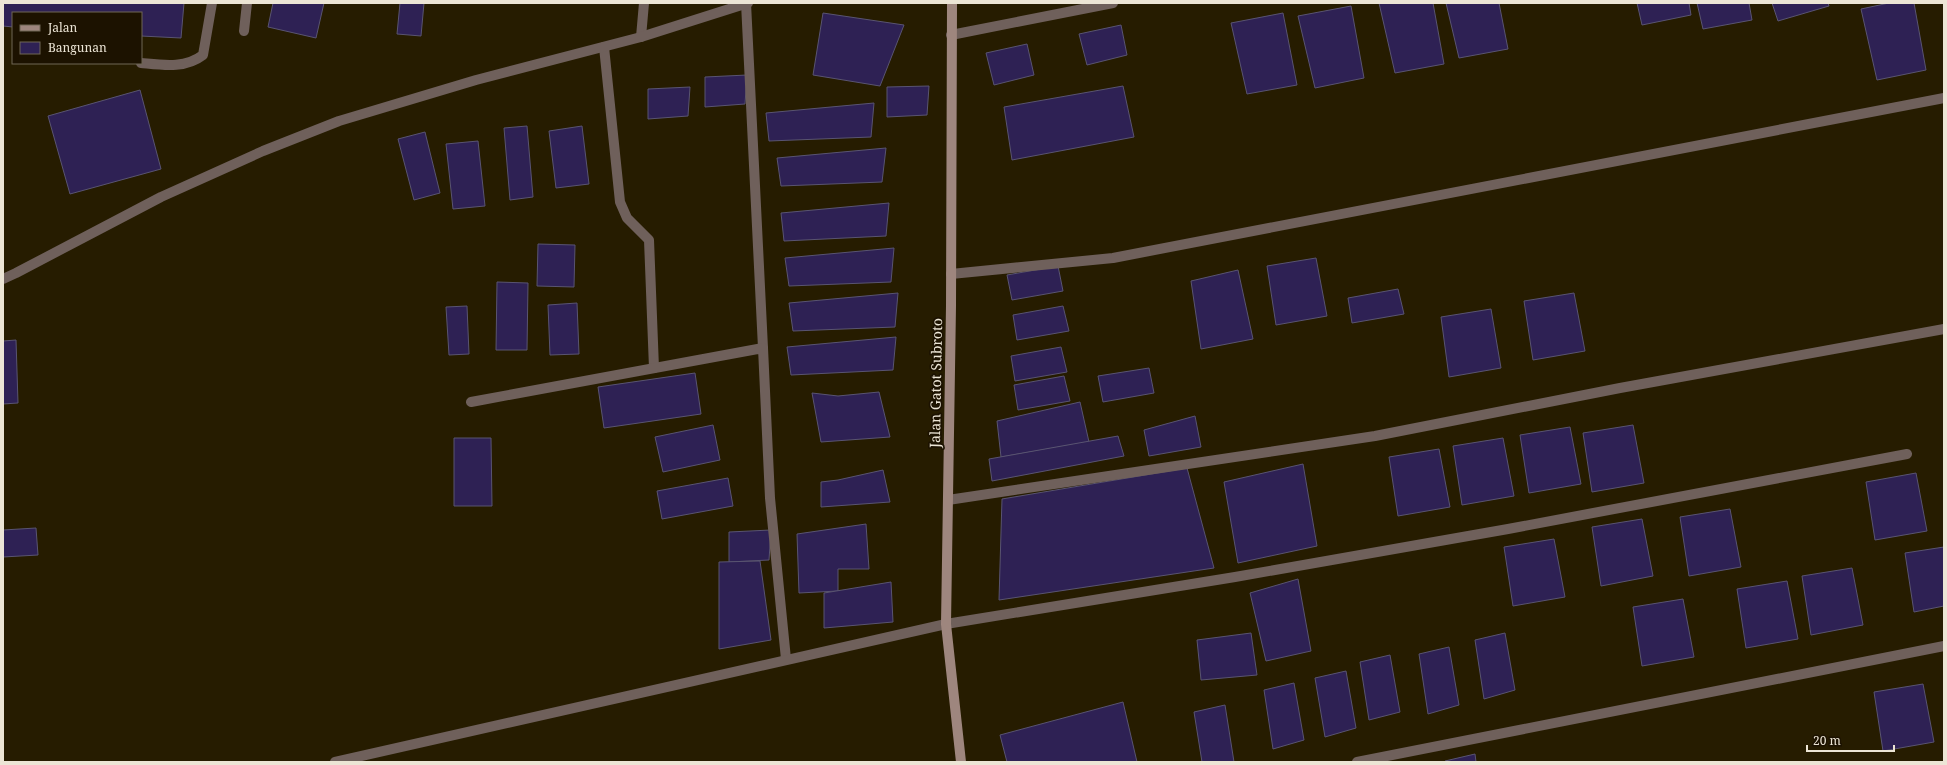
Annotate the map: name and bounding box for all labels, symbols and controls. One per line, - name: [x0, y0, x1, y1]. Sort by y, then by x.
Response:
- legend: [12, 12, 142, 64]
- text: Jalan: [47, 19, 78, 36]
- text: Bangunan: [48, 39, 107, 56]
- street label: Jalan Gatot Subroto: [925, 318, 946, 449]
- scale bar: [1807, 727, 1894, 753]
- text: 20 m: [1813, 732, 1841, 749]

